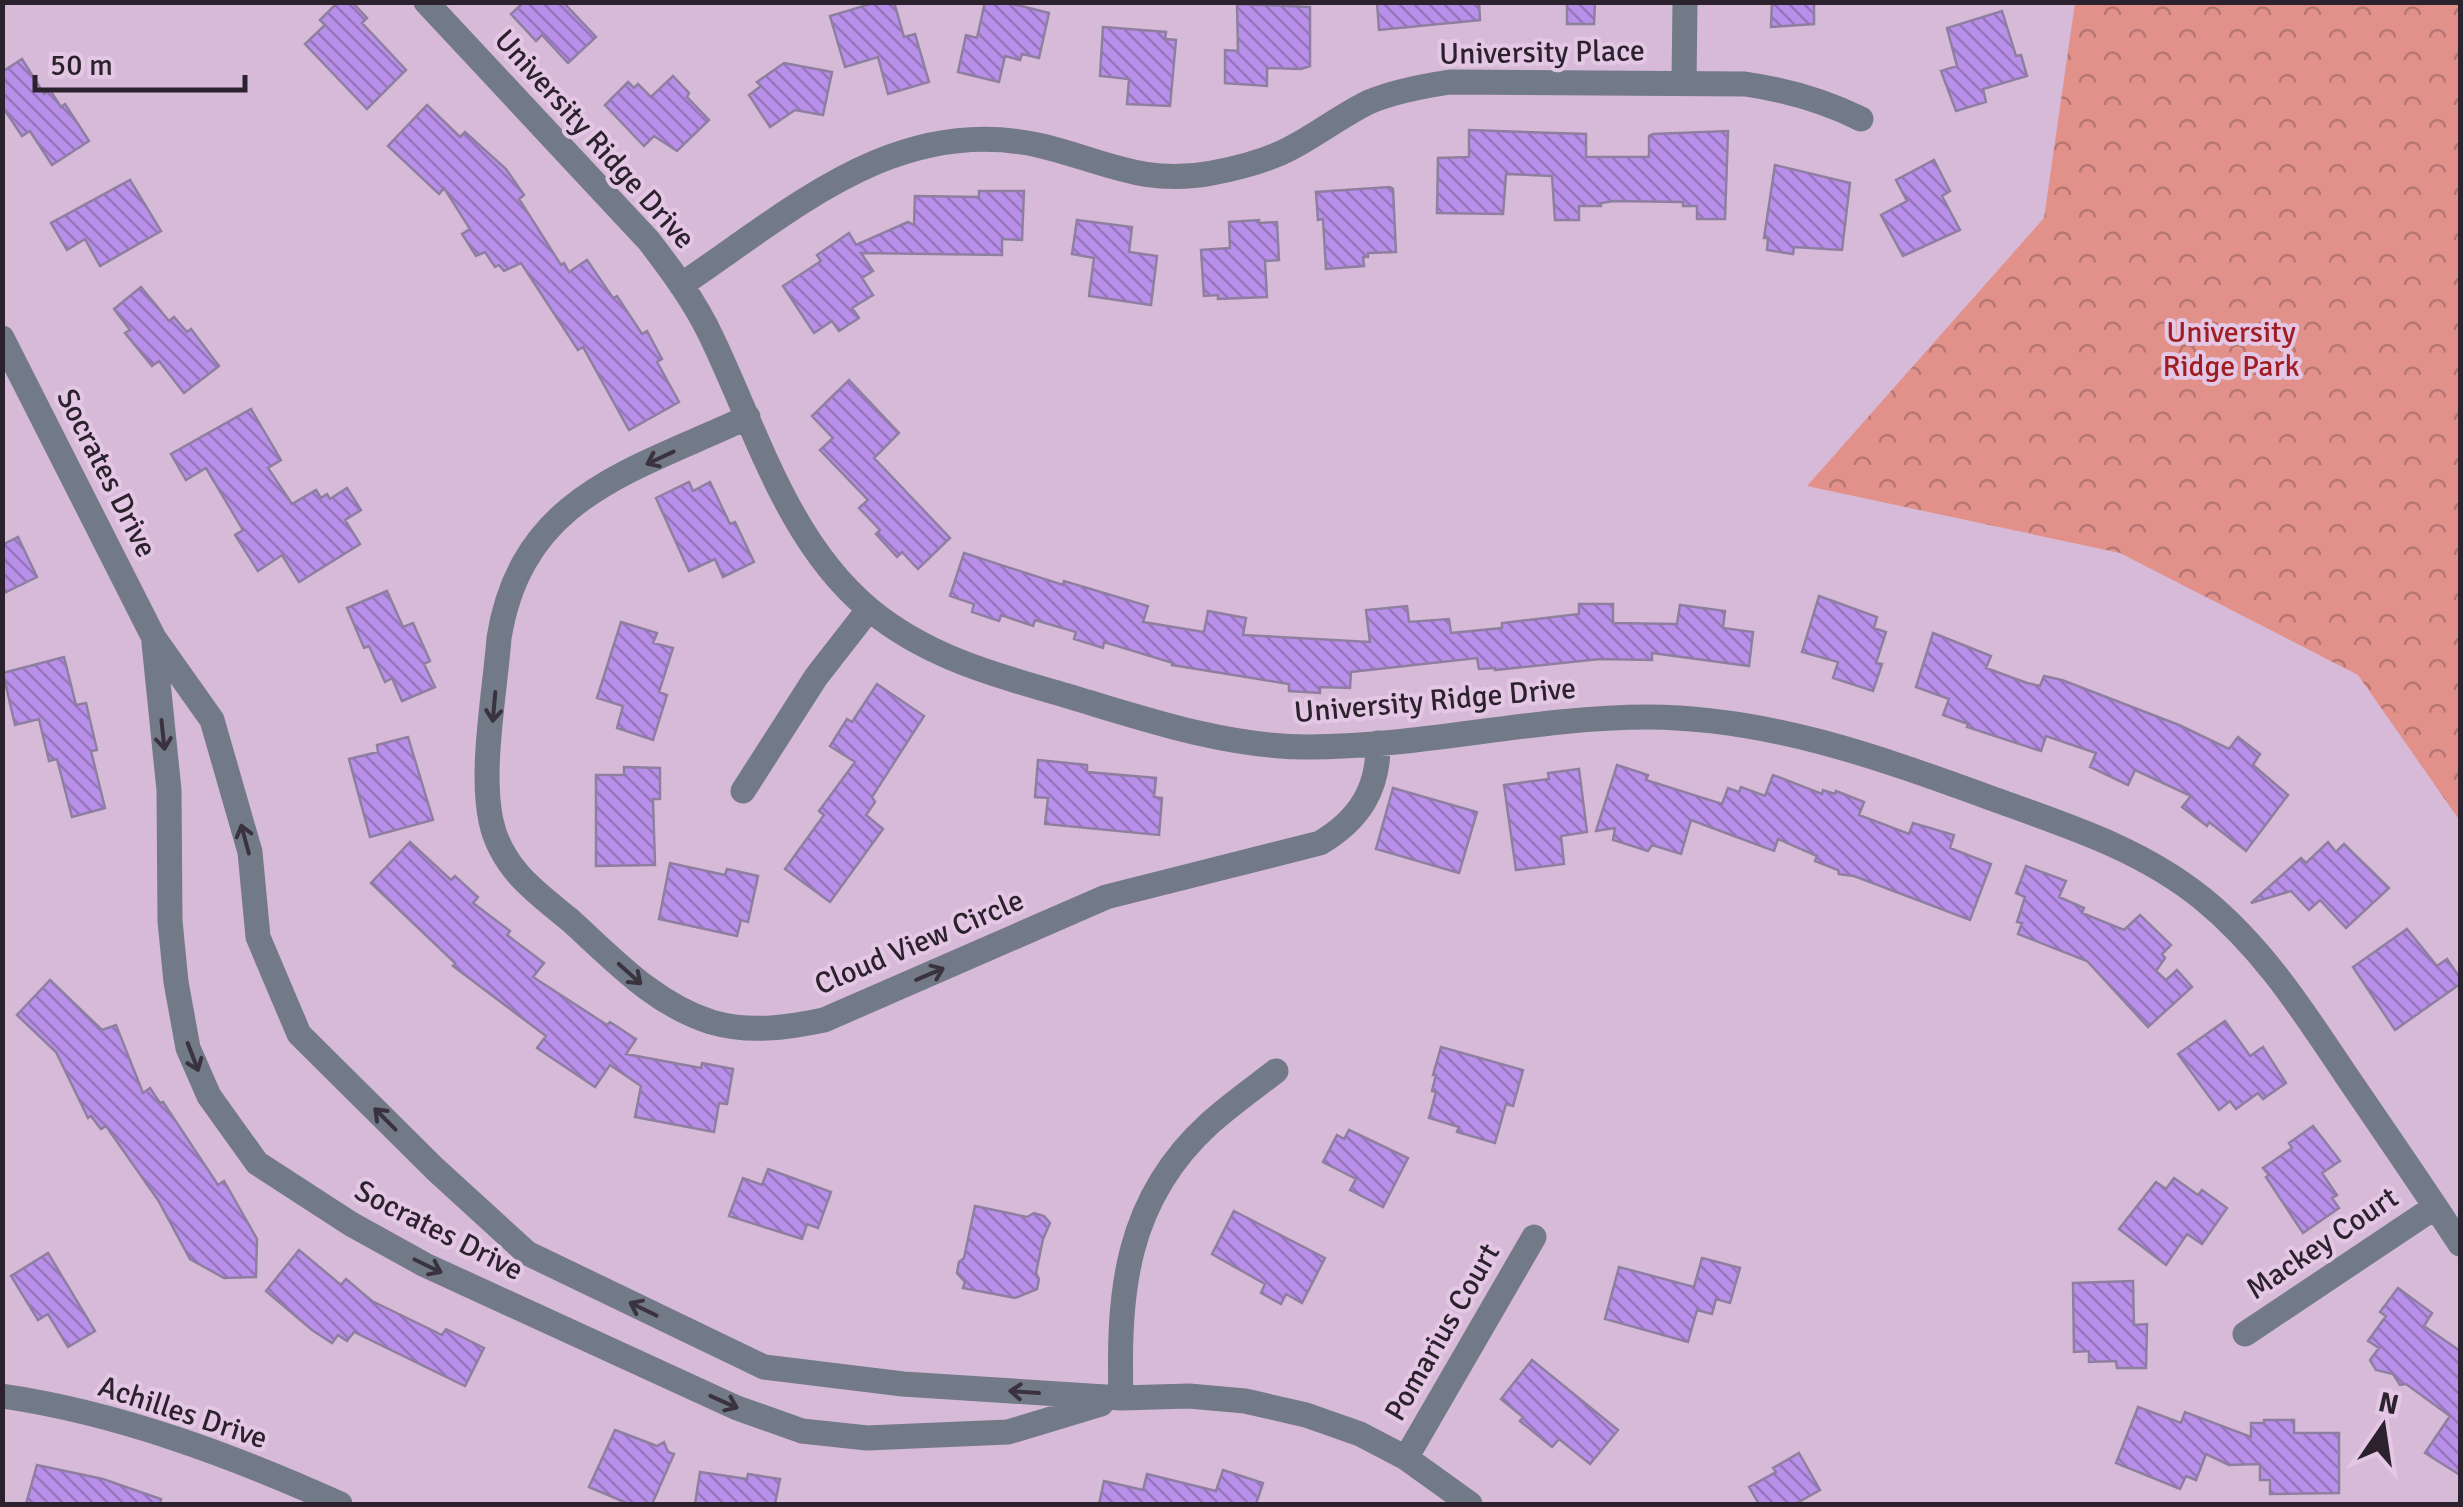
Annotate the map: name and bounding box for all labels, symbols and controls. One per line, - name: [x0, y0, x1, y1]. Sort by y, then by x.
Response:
- street label: University Ridge Drive: [486, 22, 703, 257]
- scale bar: [35, 30, 245, 92]
- street label: University Place: [1439, 32, 1645, 73]
- text: 50 m: [50, 47, 113, 84]
- park label: University Ridge Park: [2162, 314, 2300, 385]
- street label: Socrates Drive: [48, 383, 165, 564]
- one-way arrow: [646, 450, 676, 469]
- street label: University Ridge Drive: [1293, 670, 1577, 731]
- one-way arrow: [484, 690, 503, 722]
- one-way arrow: [154, 718, 173, 750]
- one-way arrow: [235, 824, 254, 855]
- street label: Cloud View Circle: [809, 882, 1029, 1003]
- one-way arrow: [617, 962, 642, 985]
- one-way arrow: [914, 964, 945, 982]
- one-way arrow: [185, 1041, 203, 1072]
- one-way arrow: [373, 1107, 397, 1131]
- street label: Socrates Drive: [348, 1172, 529, 1289]
- street label: Mackey Court: [2239, 1179, 2405, 1308]
- street label: Pomarius Court: [1377, 1237, 1508, 1428]
- one-way arrow: [413, 1257, 443, 1276]
- one-way arrow: [629, 1299, 659, 1318]
- street label: Achilles Drive: [94, 1368, 272, 1457]
- north arrow: [2333, 1377, 2433, 1477]
- one-way arrow: [1008, 1382, 1040, 1401]
- text: N: [2375, 1385, 2402, 1422]
- one-way arrow: [708, 1394, 739, 1412]

